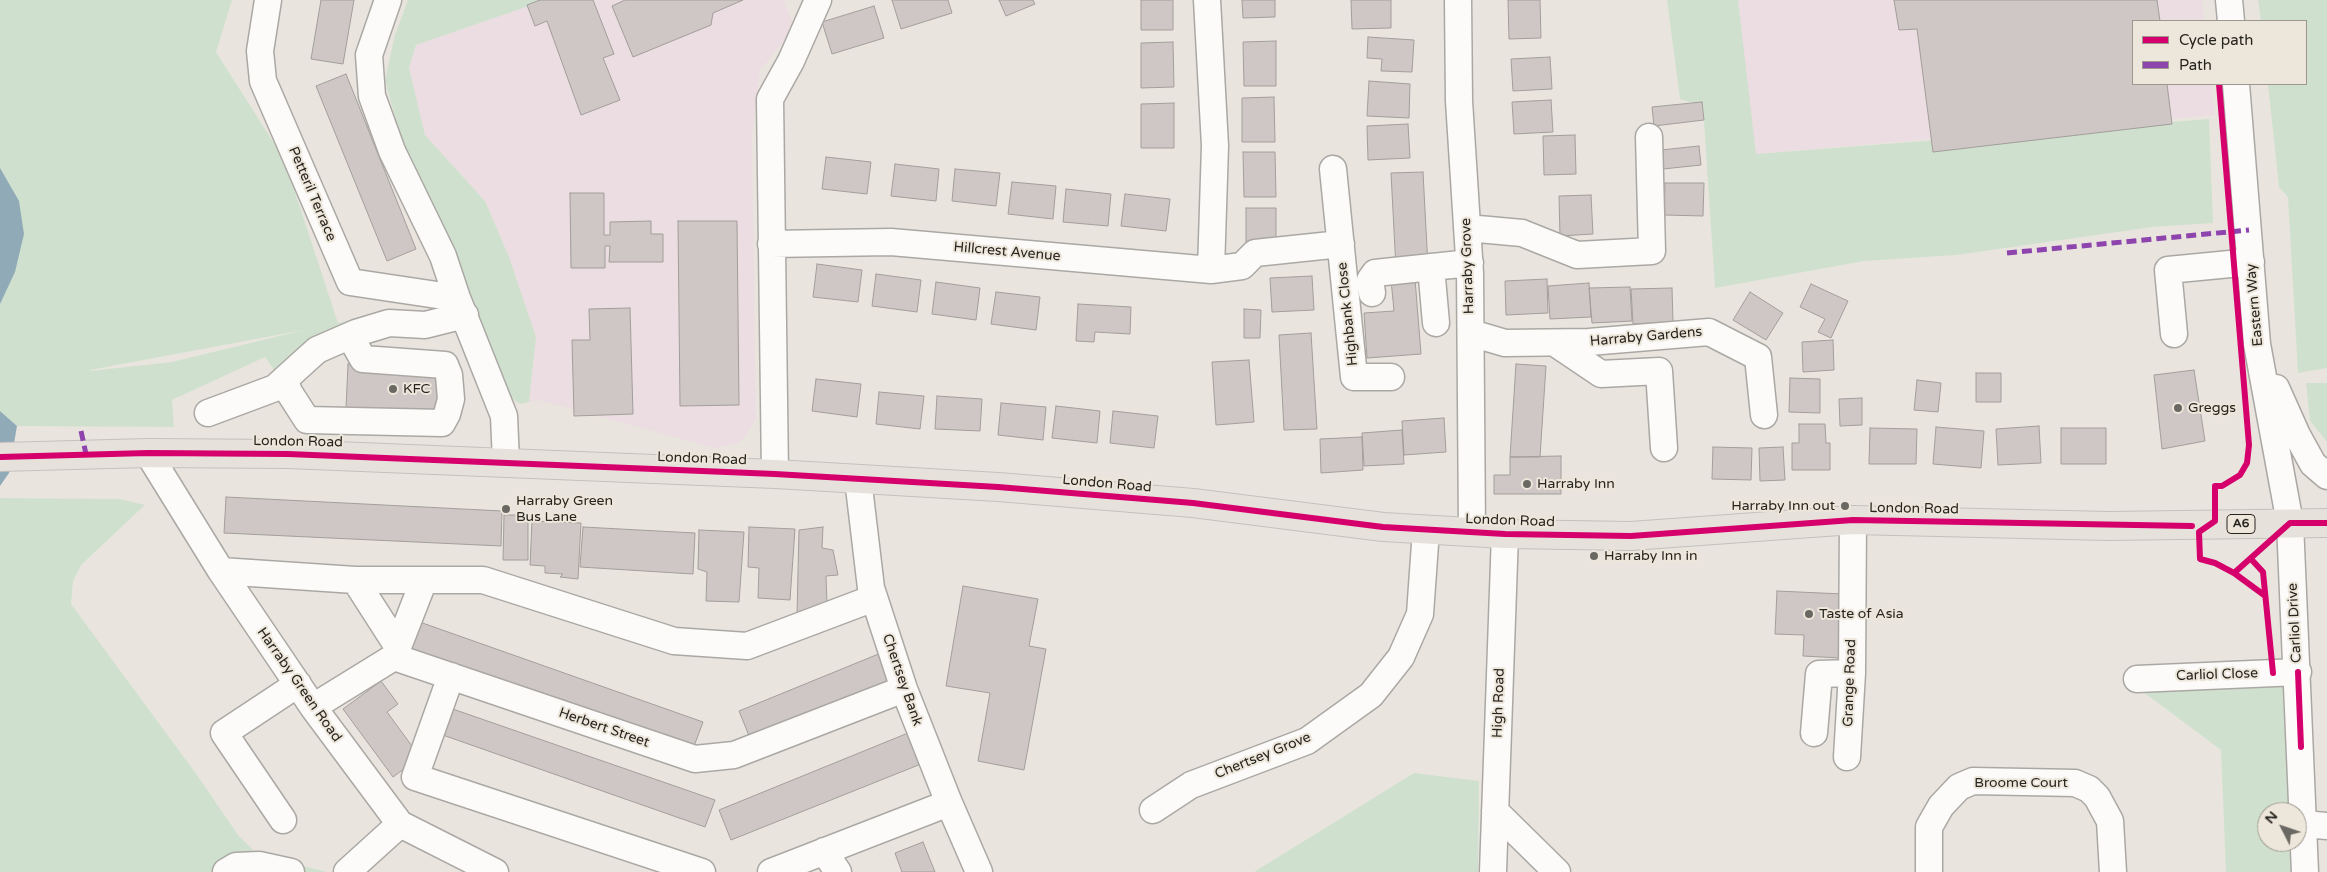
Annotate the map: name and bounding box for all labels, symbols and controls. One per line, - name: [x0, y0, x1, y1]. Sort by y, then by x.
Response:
- legend: [2132, 20, 2307, 85]
- text: Cycle path: [2179, 31, 2253, 49]
- text: Path: [2179, 56, 2212, 74]
- street label: Petteril Terrace: [285, 144, 339, 244]
- street label: Harraby Grove: [1458, 218, 1478, 314]
- street label: Hillcrest Avenue: [953, 239, 1061, 265]
- street label: Highbank Close: [1334, 261, 1362, 367]
- street label: Eastern Way: [2243, 263, 2267, 347]
- street label: Harraby Gardens: [1589, 324, 1703, 350]
- place label: KFC: [403, 381, 430, 397]
- marker: KFC: [387, 383, 399, 395]
- place label: Greggs: [2188, 400, 2236, 416]
- marker: Greggs: [2172, 402, 2184, 414]
- street label: London Road: [253, 433, 343, 451]
- street label: London Road: [657, 449, 747, 469]
- street label: London Road: [1062, 472, 1152, 496]
- place label: Harraby Inn: [1537, 476, 1615, 492]
- marker: Harraby Inn: [1521, 478, 1533, 490]
- place label: Harraby Green Bus Lane: [516, 493, 613, 526]
- place label: Harraby Inn out: [1731, 498, 1835, 514]
- marker: Harraby Inn out: [1839, 500, 1851, 512]
- street label: London Road: [1869, 500, 1959, 518]
- marker: Harraby Green Bus Lane: [500, 503, 512, 515]
- street label: London Road: [1465, 511, 1555, 531]
- road number: A6: [2227, 514, 2255, 534]
- place label: Harraby Inn in: [1604, 548, 1697, 564]
- marker: Harraby Inn in: [1588, 550, 1600, 562]
- street label: Carliol Drive: [2285, 583, 2305, 663]
- place label: Taste of Asia: [1819, 606, 1904, 622]
- marker: Taste of Asia: [1803, 608, 1815, 620]
- street label: Harraby Green Road: [253, 625, 345, 745]
- street label: Chertsey Bank: [878, 632, 926, 728]
- street label: Grange Road: [1840, 639, 1860, 727]
- street label: Carliol Close: [2176, 665, 2258, 685]
- street label: High Road: [1489, 668, 1509, 738]
- street label: Herbert Street: [556, 705, 652, 751]
- street label: Chertsey Grove: [1213, 729, 1313, 783]
- street label: Broome Court: [1974, 775, 2068, 791]
- north arrow: [2257, 802, 2307, 852]
- text: N: [2261, 808, 2281, 827]

